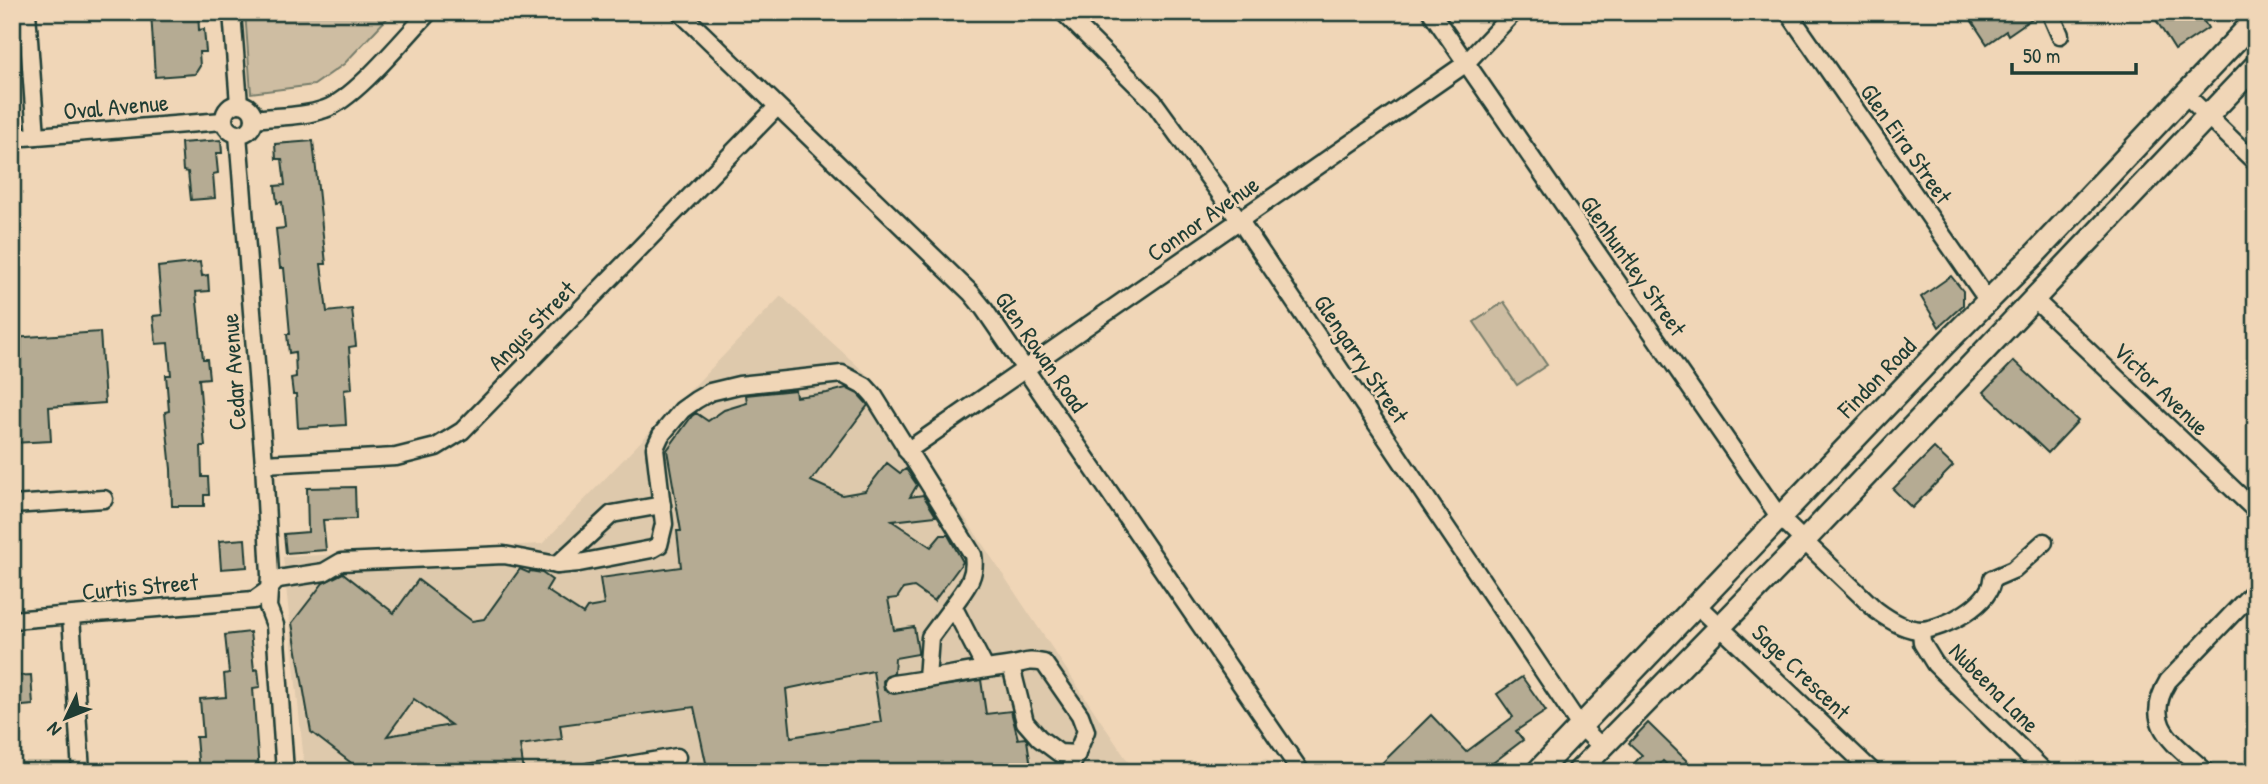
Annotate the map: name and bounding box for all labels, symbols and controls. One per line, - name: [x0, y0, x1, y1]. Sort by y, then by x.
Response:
- scale bar: [2012, 32, 2137, 76]
- text: 50 m: [2023, 41, 2060, 70]
- street label: Glen Eira Street: [1854, 77, 1960, 210]
- street label: Oval Avenue: [62, 85, 170, 127]
- street label: Connor Avenue: [1140, 168, 1265, 269]
- street label: Glenhuntley Street: [1574, 189, 1695, 343]
- street label: Angus Street: [480, 273, 583, 377]
- street label: Glen Rowan Road: [988, 285, 1095, 418]
- street label: Glengarry Street: [1307, 288, 1417, 430]
- street label: Cedar Avenue: [213, 312, 253, 432]
- street label: Findon Road: [1829, 330, 1923, 425]
- street label: Victor Avenue: [2107, 334, 2217, 442]
- street label: Curtis Street: [81, 565, 200, 607]
- street label: Sage Crescent: [1746, 616, 1858, 727]
- street label: Nubeena Lane: [1942, 635, 2047, 740]
- north arrow: [32, 682, 102, 752]
- text: N: [41, 717, 67, 742]

